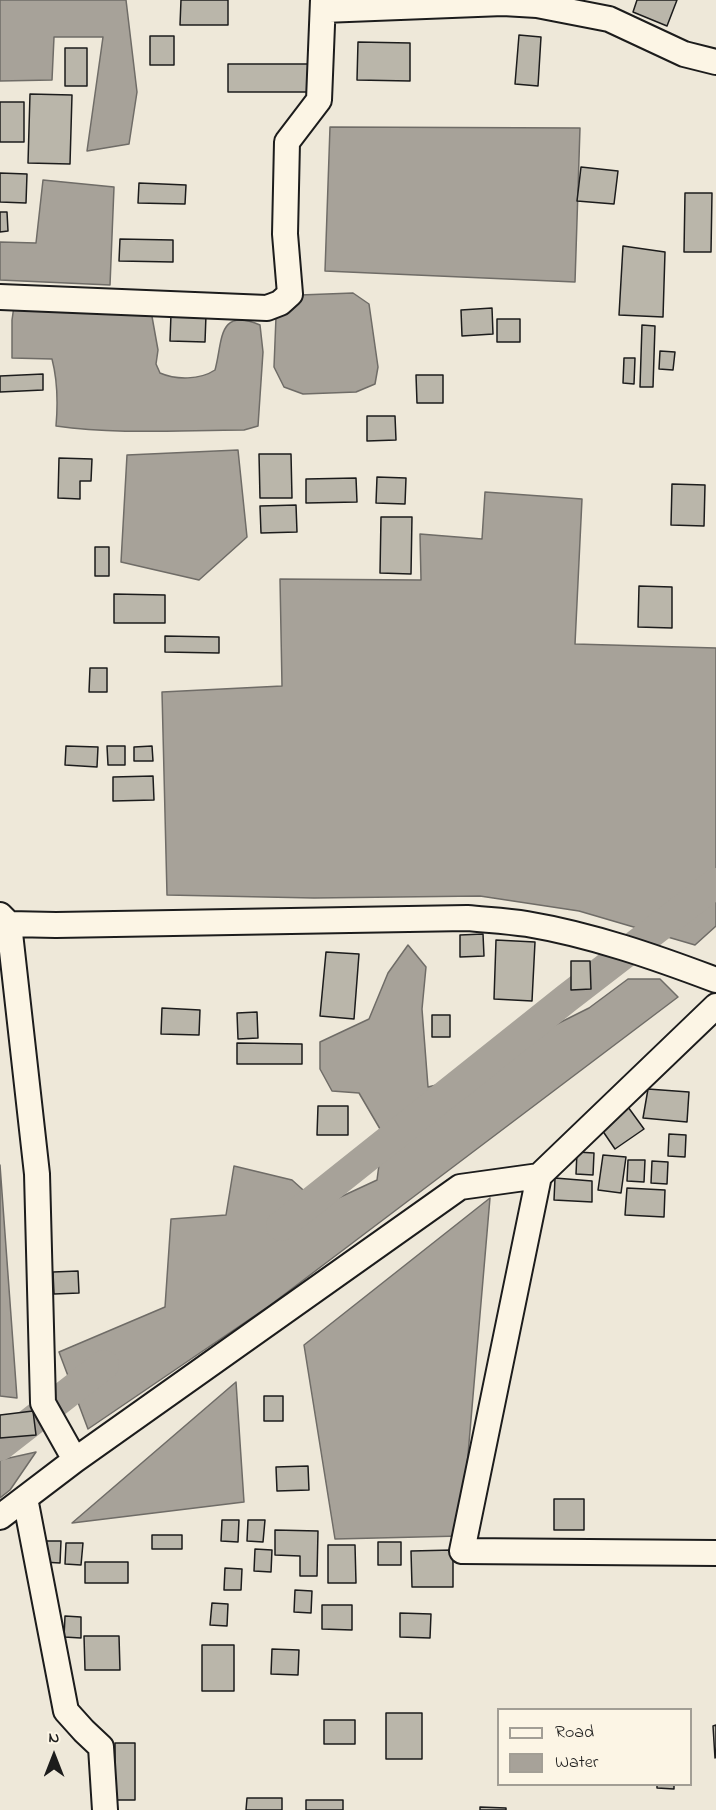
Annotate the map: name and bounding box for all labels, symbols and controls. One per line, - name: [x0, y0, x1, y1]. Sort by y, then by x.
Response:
- legend: [497, 1708, 692, 1786]
- text: Road: [555, 1720, 594, 1746]
- north arrow: [24, 1726, 84, 1786]
- text: N: [49, 1726, 59, 1750]
- text: Water: [555, 1750, 598, 1776]

